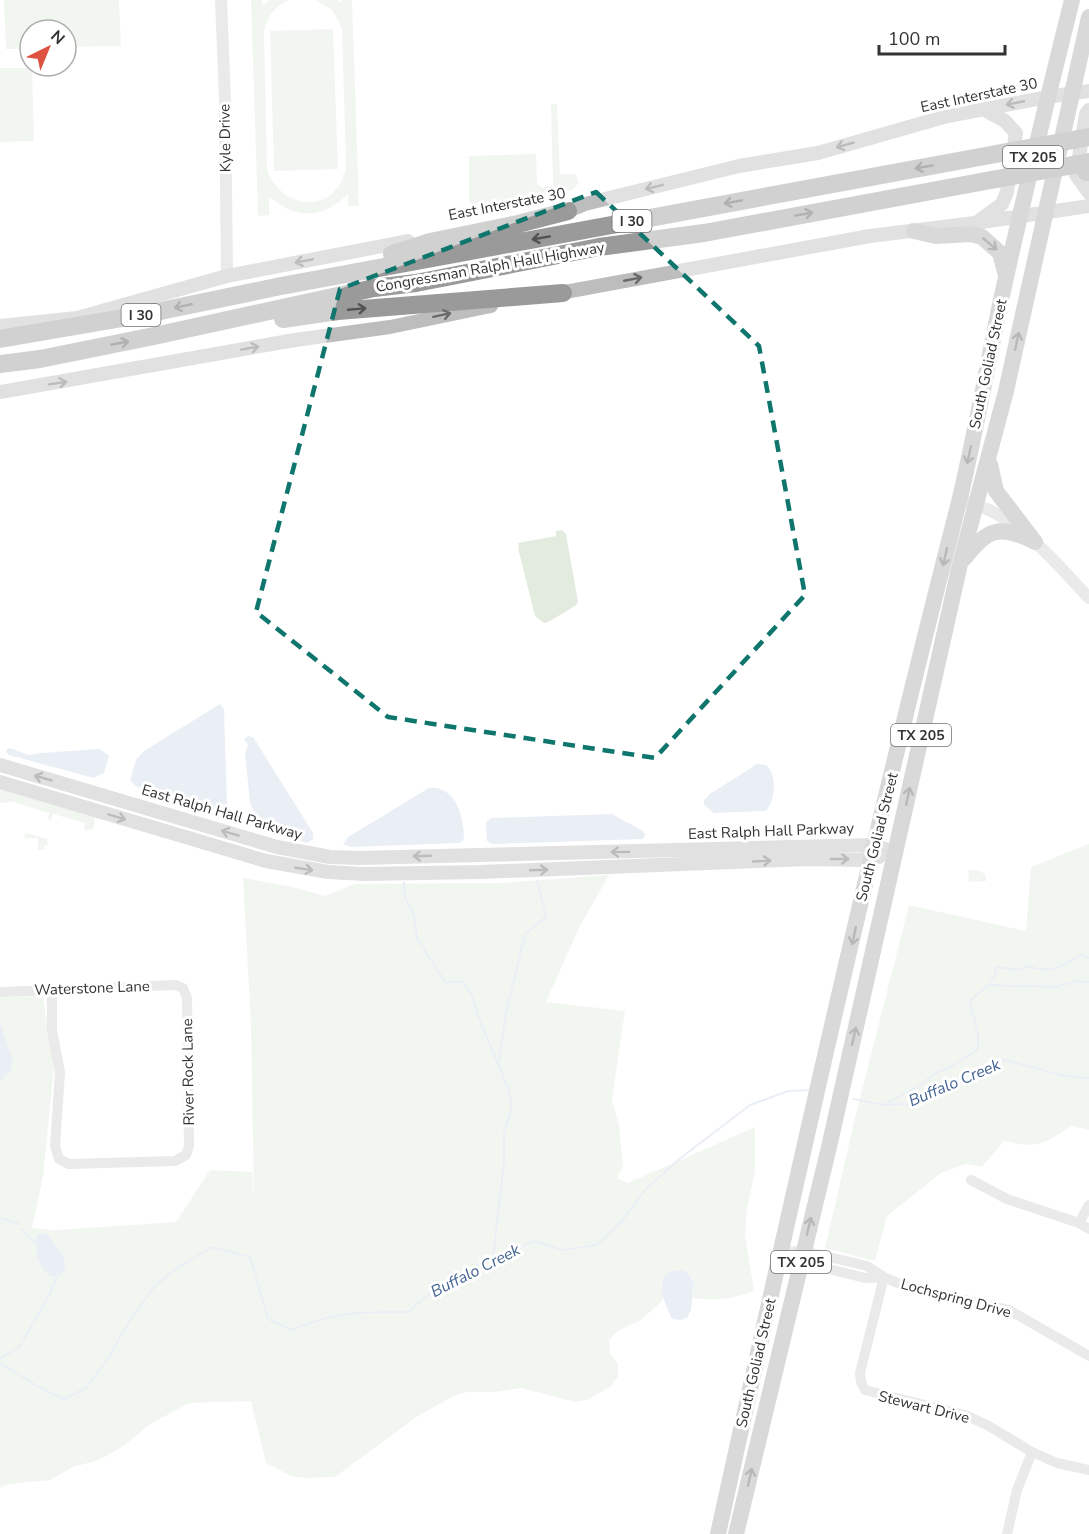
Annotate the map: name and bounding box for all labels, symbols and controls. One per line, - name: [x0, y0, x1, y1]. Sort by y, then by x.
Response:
- north arrow: [18, 18, 78, 78]
- scale bar: [879, 18, 1005, 56]
- text: N: [46, 26, 69, 50]
- text: 100 m: [888, 27, 940, 51]
- street label: East Interstate 30: [919, 73, 1039, 117]
- one-way arrow: [1006, 98, 1025, 109]
- street label: Kyle Drive: [214, 104, 236, 172]
- one-way arrow: [836, 140, 855, 151]
- road number: TX 205: [1003, 146, 1063, 168]
- one-way arrow: [915, 162, 935, 173]
- one-way arrow: [645, 181, 664, 193]
- street label: East Interstate 30: [447, 183, 567, 225]
- one-way arrow: [723, 197, 743, 208]
- one-way arrow: [793, 208, 813, 219]
- road number: I 30: [612, 210, 652, 232]
- one-way arrow: [531, 233, 551, 244]
- street label: Congressman Ralph Hall Highway: [374, 237, 606, 297]
- one-way arrow: [982, 237, 997, 251]
- one-way arrow: [295, 256, 315, 267]
- one-way arrow: [623, 273, 643, 284]
- street label: South Goliad Street: [964, 297, 1012, 431]
- one-way arrow: [174, 301, 193, 312]
- one-way arrow: [347, 303, 367, 314]
- road number: I 30: [122, 304, 160, 326]
- one-way arrow: [431, 309, 451, 320]
- one-way arrow: [1012, 332, 1023, 352]
- one-way arrow: [109, 337, 129, 348]
- one-way arrow: [239, 343, 259, 354]
- one-way arrow: [47, 377, 67, 388]
- one-way arrow: [962, 445, 974, 464]
- one-way arrow: [938, 547, 950, 566]
- road number: TX 205: [891, 724, 951, 746]
- street label: South Goliad Street: [851, 770, 903, 904]
- one-way arrow: [34, 772, 53, 783]
- street label: East Ralph Hall Parkway: [139, 779, 305, 845]
- one-way arrow: [903, 787, 915, 806]
- one-way arrow: [107, 812, 126, 823]
- street label: East Ralph Hall Parkway: [688, 818, 855, 844]
- one-way arrow: [221, 827, 240, 838]
- one-way arrow: [610, 846, 630, 857]
- one-way arrow: [412, 851, 432, 862]
- one-way arrow: [829, 853, 849, 865]
- one-way arrow: [751, 856, 771, 867]
- one-way arrow: [294, 863, 314, 874]
- one-way arrow: [529, 864, 549, 875]
- one-way arrow: [848, 926, 859, 946]
- street label: Waterstone Lane: [34, 976, 150, 1000]
- street label: River Rock Lane: [177, 1018, 199, 1126]
- one-way arrow: [849, 1027, 860, 1046]
- water label: Buffalo Creek: [905, 1053, 1005, 1112]
- one-way arrow: [804, 1217, 816, 1236]
- water label: Buffalo Creek: [427, 1238, 525, 1303]
- road number: TX 205: [771, 1251, 831, 1273]
- street label: Lochspring Drive: [899, 1274, 1013, 1322]
- street label: South Goliad Street: [731, 1296, 781, 1430]
- street label: Stewart Drive: [876, 1386, 972, 1428]
- one-way arrow: [744, 1468, 756, 1487]

